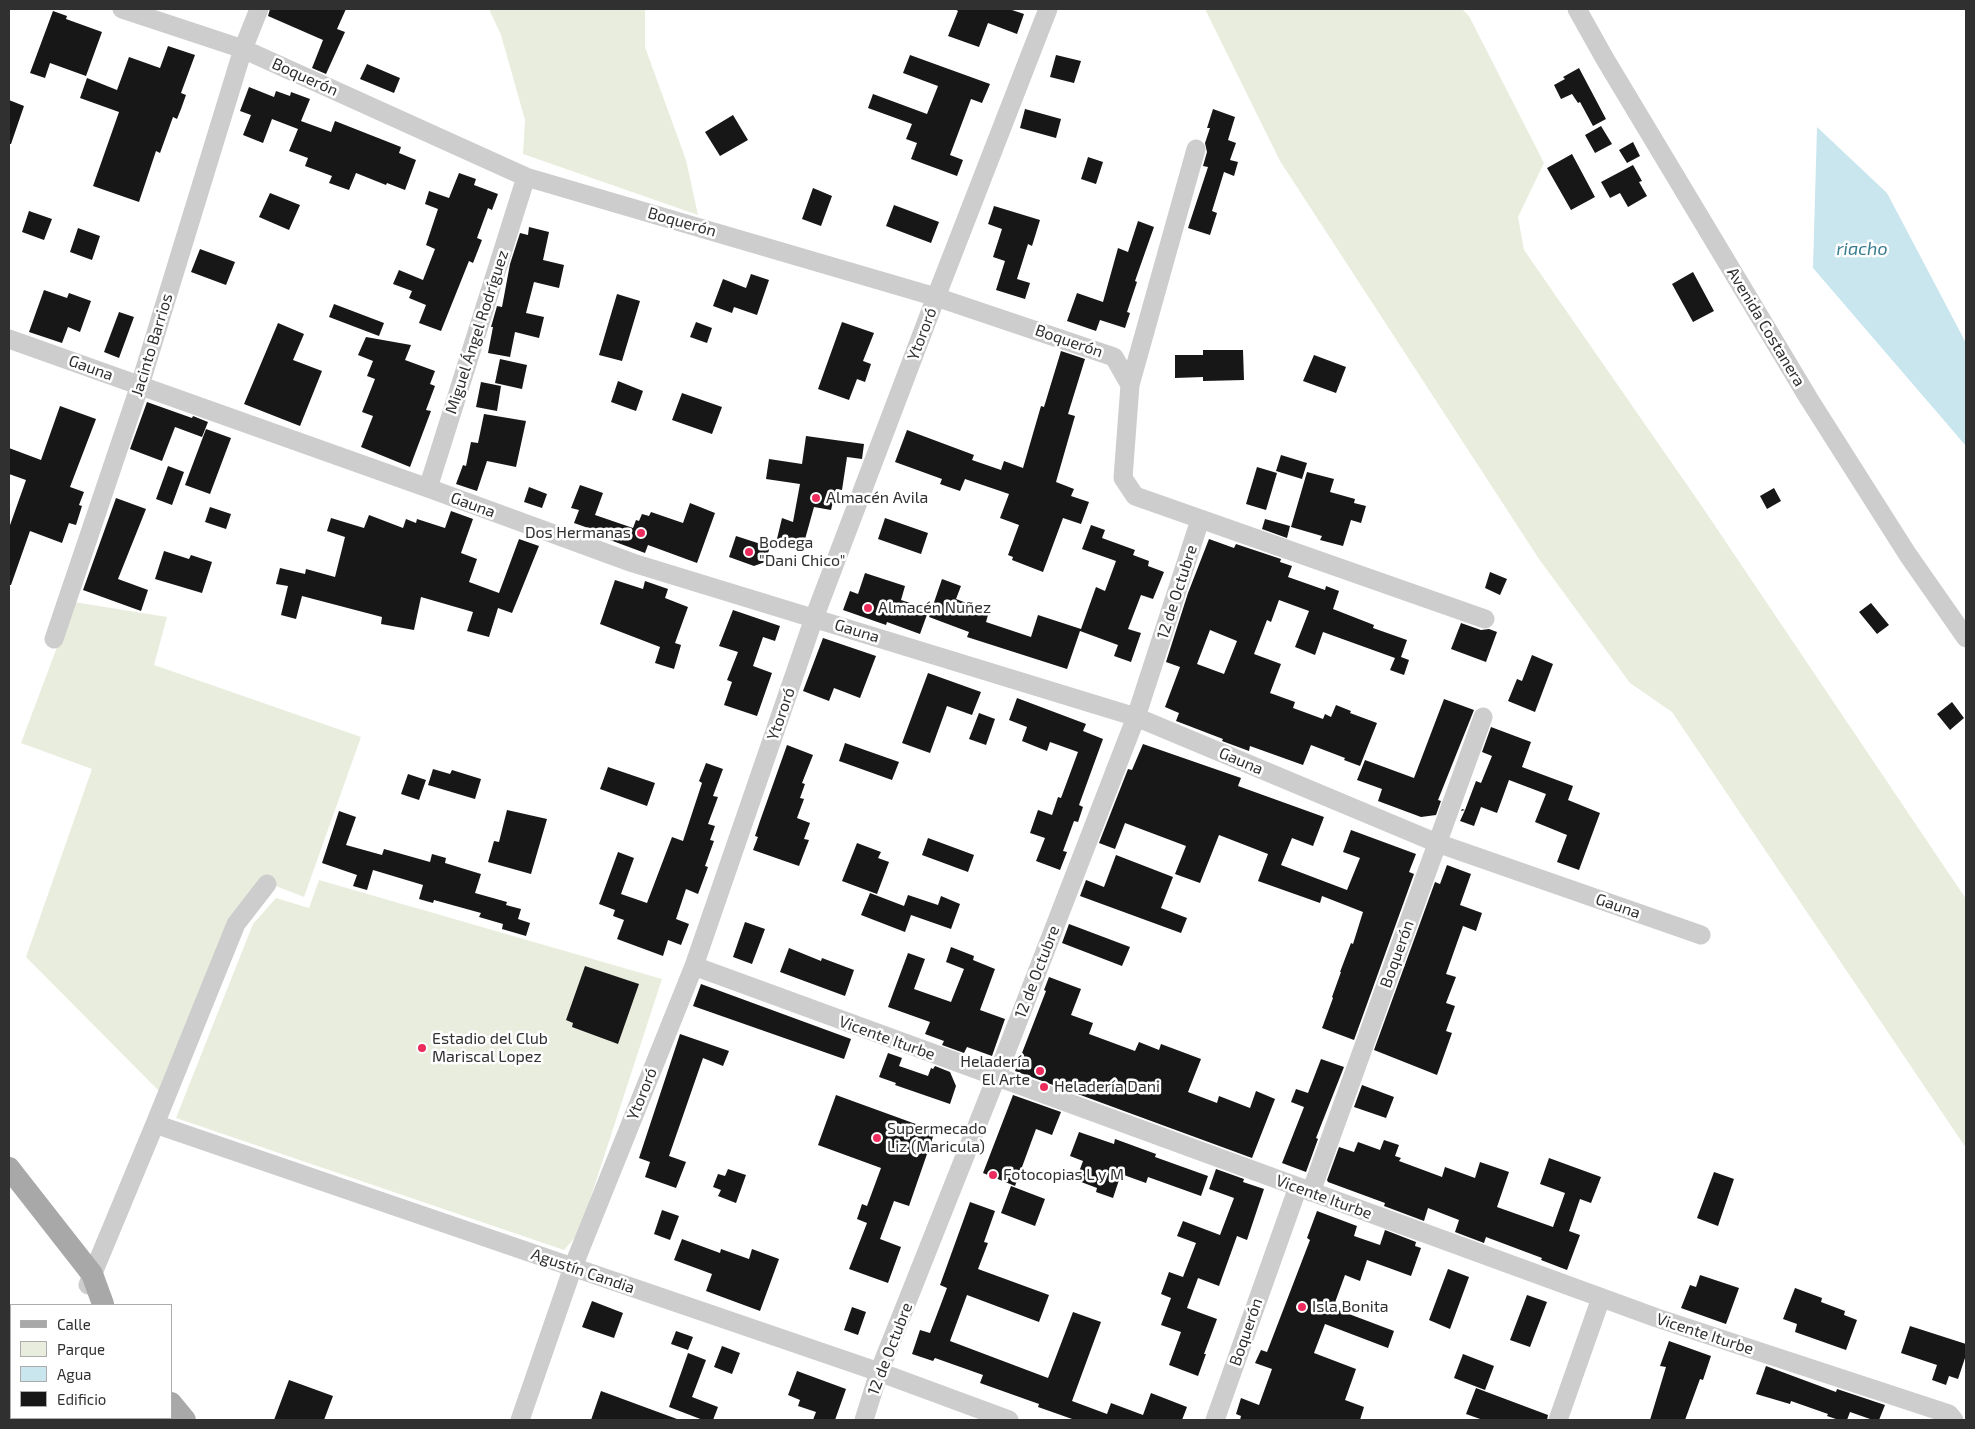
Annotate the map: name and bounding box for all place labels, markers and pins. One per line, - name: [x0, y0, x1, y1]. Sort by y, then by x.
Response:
- place label: Almacén Avila: [826, 488, 928, 508]
- marker: Almacén Avila: [810, 492, 822, 504]
- place label: Dos Hermanas: [525, 523, 631, 543]
- marker: Dos Hermanas: [635, 527, 647, 539]
- place label: Bodega "Dani Chico": [759, 533, 845, 571]
- marker: Bodega "Dani Chico": [743, 546, 755, 558]
- place label: Almacén Nuñez: [878, 598, 991, 618]
- marker: Almacén Nuñez: [862, 602, 874, 614]
- place label: Estadio del Club Mariscal Lopez: [432, 1029, 548, 1067]
- marker: Estadio del Club Mariscal Lopez: [416, 1042, 428, 1054]
- place label: Heladería El Arte: [960, 1052, 1030, 1090]
- marker: Heladería El Arte: [1034, 1065, 1046, 1077]
- place label: Heladería Dani: [1054, 1077, 1160, 1097]
- marker: Heladería Dani: [1038, 1081, 1050, 1093]
- place label: Supermecado Liz (Maricula): [887, 1119, 987, 1157]
- marker: Supermecado Liz (Maricula): [871, 1132, 883, 1144]
- place label: Fotocopias L y M: [1003, 1165, 1124, 1185]
- marker: Fotocopias L y M: [987, 1169, 999, 1181]
- place label: Isla Bonita: [1312, 1297, 1389, 1317]
- marker: Isla Bonita: [1296, 1301, 1308, 1313]

